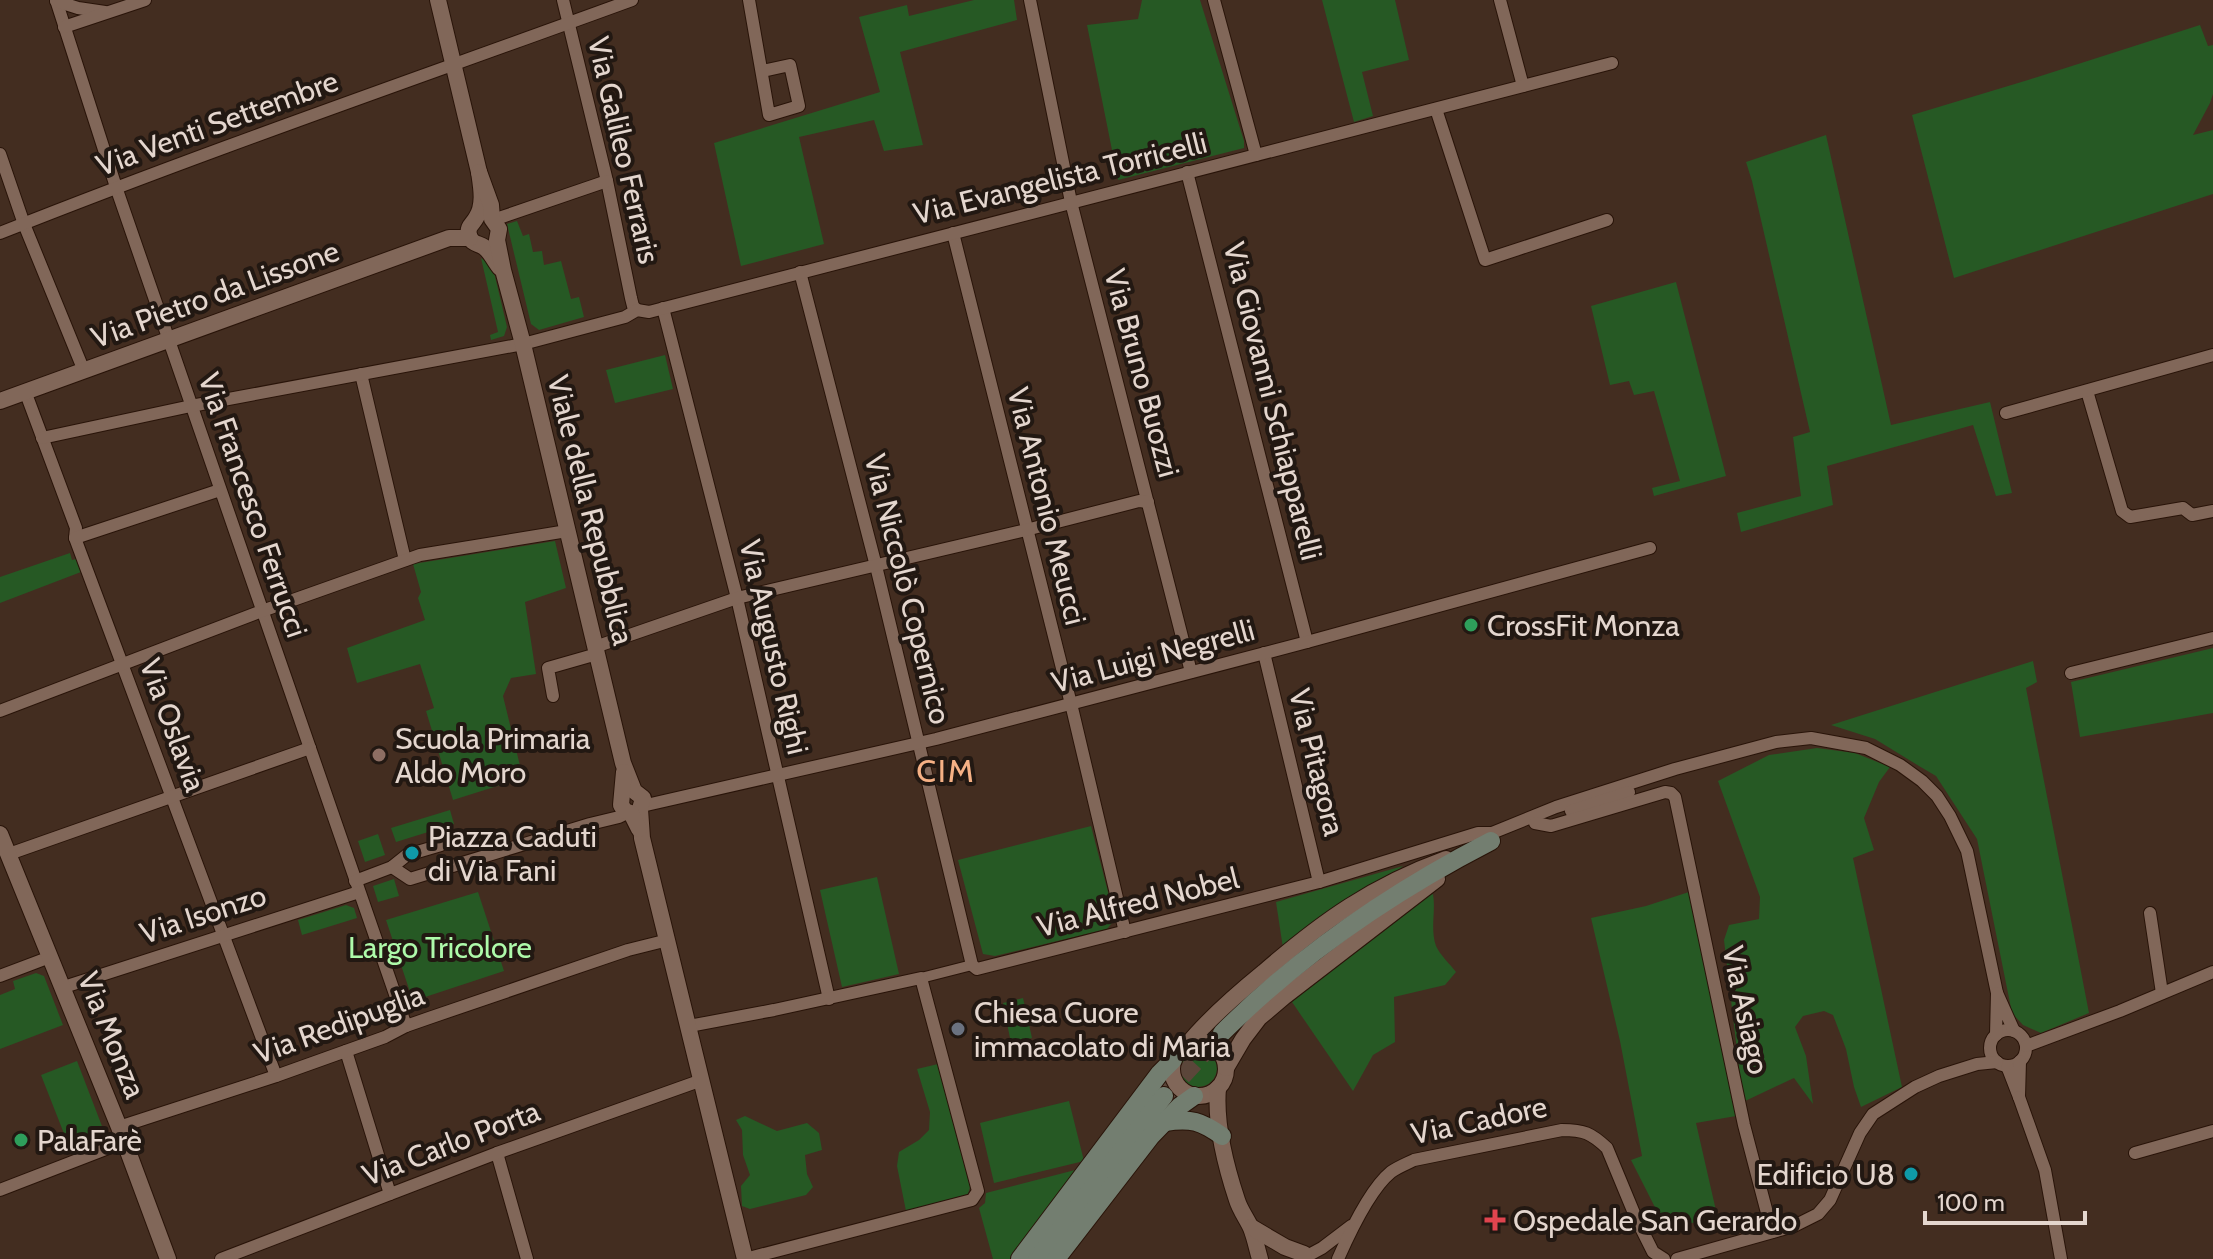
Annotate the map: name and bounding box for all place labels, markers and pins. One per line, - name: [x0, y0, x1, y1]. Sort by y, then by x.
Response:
- place label: CrossFit Monza: [1487, 607, 1680, 644]
- marker: CrossFit Monza: [1462, 616, 1480, 634]
- place label: Scuola Primaria Aldo Moro: [395, 720, 591, 791]
- marker: Scuola Primaria Aldo Moro: [370, 746, 388, 764]
- place label: Piazza Caduti di Via Fani: [428, 818, 597, 889]
- marker: Piazza Caduti di Via Fani: [403, 844, 421, 862]
- place label: Chiesa Cuore immacolato di Maria: [974, 994, 1231, 1065]
- marker: Chiesa Cuore immacolato di Maria: [949, 1020, 967, 1038]
- place label: PalaFarè: [37, 1122, 142, 1159]
- marker: PalaFarè: [12, 1131, 30, 1149]
- place label: Edificio U8: [1756, 1156, 1895, 1193]
- marker: Edificio U8: [1902, 1165, 1920, 1183]
- place label: Ospedale San Gerardo: [1513, 1202, 1797, 1239]
- marker: Ospedale San Gerardo: [1484, 1209, 1506, 1231]

